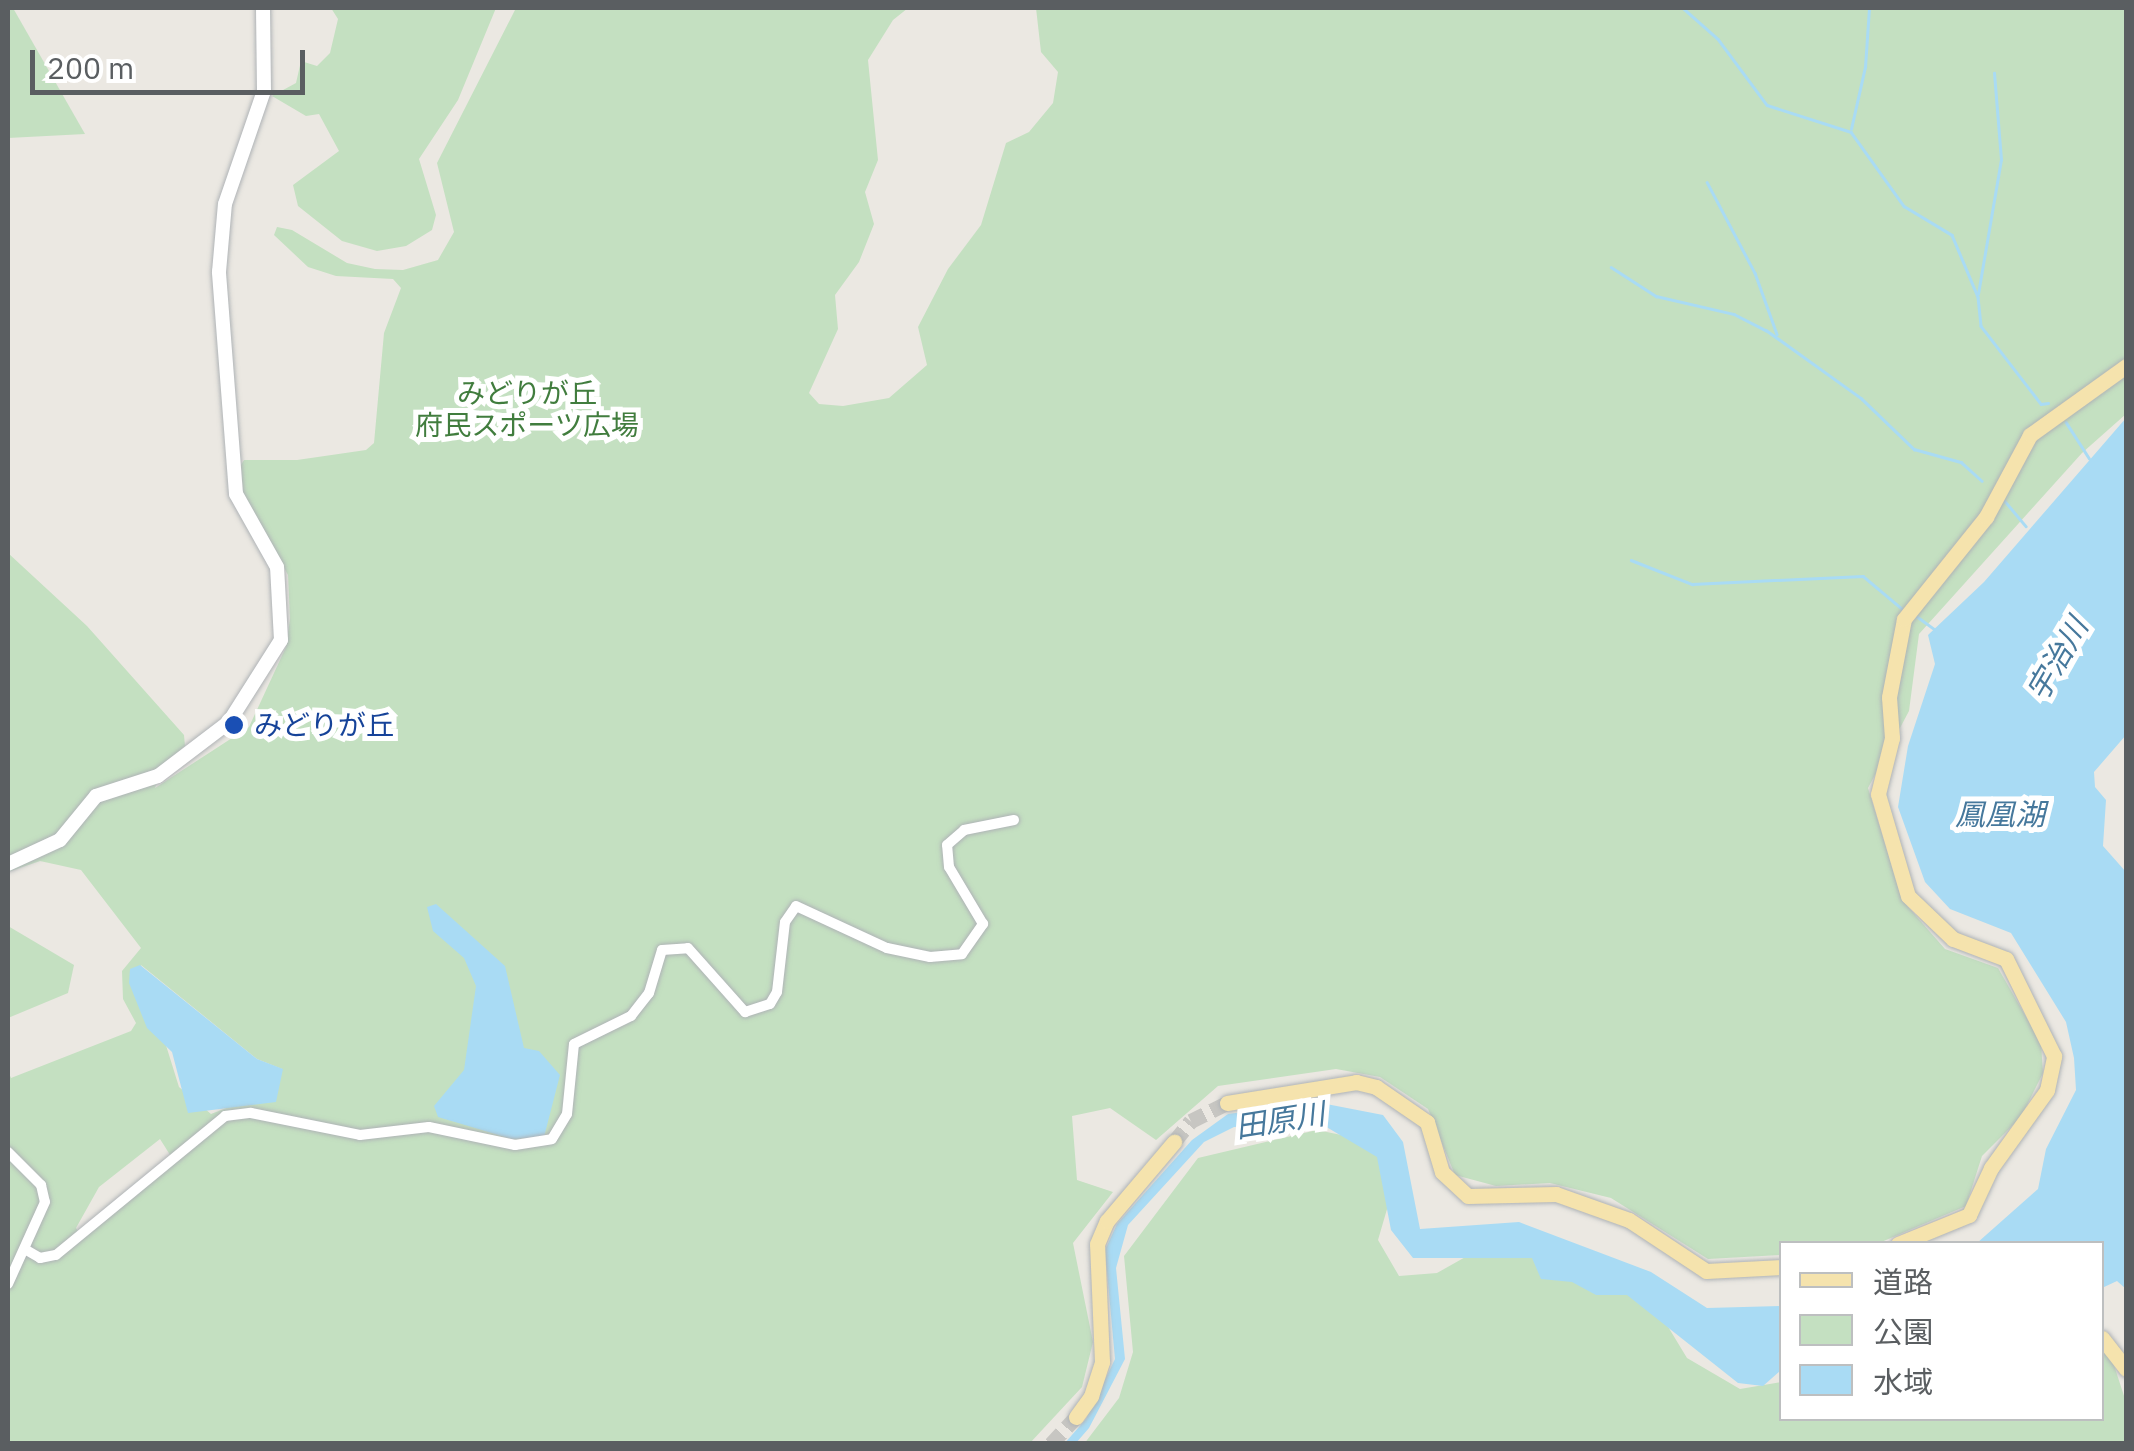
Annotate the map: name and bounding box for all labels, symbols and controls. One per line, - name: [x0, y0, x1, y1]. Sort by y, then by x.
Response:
- scale bar: [35, 30, 310, 92]
- text: 200 m: [47, 48, 134, 87]
- park label: みどりが丘 府民スポーツ広場: [415, 376, 639, 442]
- water label: 宇治川: [2019, 611, 2095, 707]
- place label: みどりが丘: [254, 708, 394, 742]
- marker: みどりが丘: [223, 714, 245, 736]
- water label: 鳳凰湖: [1955, 796, 2045, 832]
- water label: 田原川: [1233, 1095, 1327, 1145]
- legend: [1779, 1241, 2104, 1421]
- text: 道路: [1873, 1262, 1933, 1301]
- text: 公園: [1873, 1312, 1933, 1351]
- text: 水域: [1873, 1362, 1933, 1401]

